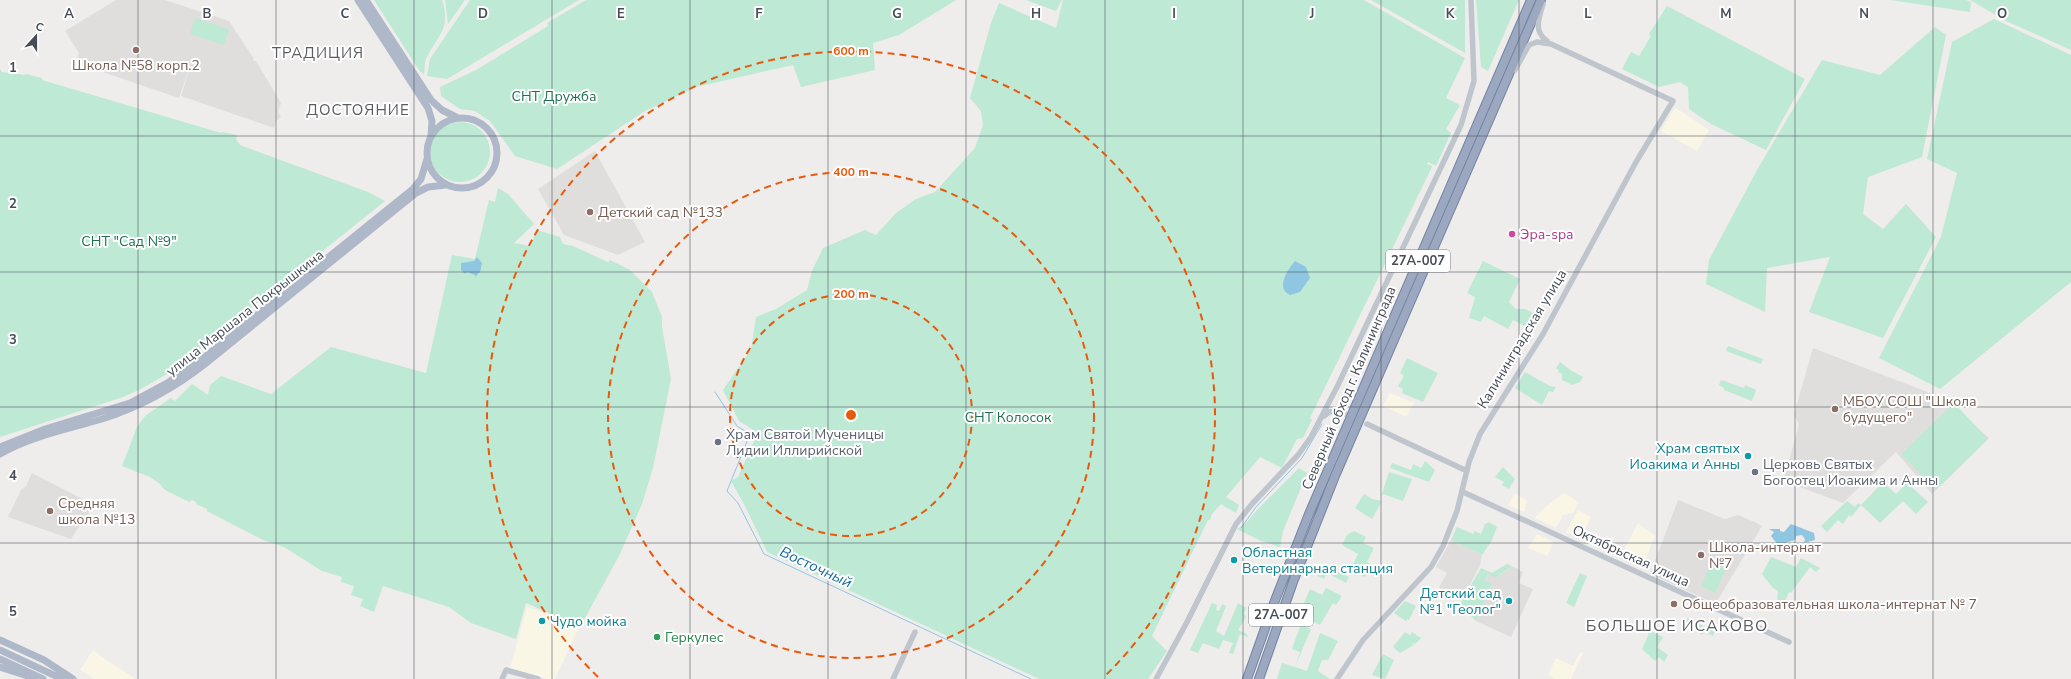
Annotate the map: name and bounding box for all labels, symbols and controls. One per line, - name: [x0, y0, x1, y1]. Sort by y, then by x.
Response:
- text: A: [64, 5, 74, 23]
- text: B: [203, 5, 212, 23]
- text: C: [341, 5, 350, 23]
- text: D: [478, 5, 488, 23]
- text: E: [617, 5, 625, 23]
- text: F: [755, 5, 763, 23]
- text: G: [892, 5, 902, 23]
- text: H: [1031, 5, 1041, 23]
- text: I: [1172, 5, 1176, 23]
- text: J: [1309, 5, 1314, 23]
- text: K: [1446, 5, 1455, 23]
- text: L: [1584, 5, 1592, 23]
- text: M: [1720, 5, 1732, 23]
- text: N: [1859, 5, 1869, 23]
- text: O: [1997, 5, 2007, 23]
- north arrow: [16, 16, 56, 56]
- text: С: [33, 19, 46, 36]
- district label: ТРАДИЦИЯ: [272, 43, 364, 63]
- text: 600 m: [833, 43, 869, 59]
- marker: Школа №58 корп.2: [131, 45, 141, 55]
- place label: Школа №58 корп.2: [72, 56, 200, 75]
- text: 1: [9, 59, 17, 77]
- park label: СНТ Дружба: [511, 87, 597, 106]
- district label: ДОСТОЯНИЕ: [306, 100, 410, 120]
- text: 400 m: [833, 164, 869, 180]
- text: 2: [9, 195, 17, 213]
- place label: Детский сад №133: [598, 203, 723, 222]
- marker: Детский сад №133: [585, 207, 595, 217]
- place label: Эра-spa: [1520, 225, 1574, 244]
- marker: Эра-spa: [1507, 229, 1517, 239]
- park label: СНТ "Сад №9": [81, 232, 177, 251]
- street label: улица Маршала Покрышкина: [162, 245, 328, 381]
- road number: 27А-007: [1386, 250, 1450, 272]
- street label: Калининградская улица: [1473, 266, 1571, 412]
- street label: Северный обход г. Калининграда: [1297, 283, 1401, 493]
- text: 200 m: [833, 286, 869, 302]
- text: 3: [9, 331, 17, 349]
- place label: МБОУ СОШ "Школа будущего": [1843, 392, 1977, 427]
- marker: МБОУ СОШ "Школа будущего": [1830, 404, 1840, 414]
- centre of rings: [844, 408, 858, 422]
- park label: СНТ Колосок: [965, 408, 1052, 427]
- place label: Храм Святой Мученицы Лидии Иллирийской: [726, 425, 884, 460]
- marker: Храм Святой Мученицы Лидии Иллирийской: [713, 437, 723, 447]
- place label: Храм святых Иоакима и Анны: [1630, 439, 1741, 474]
- marker: Храм святых Иоакима и Анны: [1743, 451, 1753, 461]
- place label: Церковь Святых Богоотец Иоакима и Анны: [1763, 455, 1938, 490]
- text: 4: [9, 467, 17, 485]
- marker: Церковь Святых Богоотец Иоакима и Анны: [1750, 467, 1760, 477]
- place label: Средняя школа №13: [58, 494, 135, 529]
- marker: Средняя школа №13: [45, 506, 55, 516]
- street label: Октябрьская улица: [1569, 520, 1693, 592]
- place label: Школа-интернат №7: [1709, 538, 1822, 573]
- water label: Восточный: [777, 542, 856, 593]
- place label: Областная Ветеринарная станция: [1242, 543, 1393, 578]
- marker: Школа-интернат №7: [1696, 550, 1706, 560]
- marker: Областная Ветеринарная станция: [1229, 555, 1239, 565]
- place label: Детский сад №1 "Геолог": [1420, 584, 1501, 619]
- place label: Общеобразовательная школа-интернат № 7: [1682, 595, 1977, 614]
- marker: Детский сад №1 "Геолог": [1504, 596, 1514, 606]
- marker: Общеобразовательная школа-интернат № 7: [1669, 599, 1679, 609]
- text: 5: [9, 603, 17, 621]
- road number: 27А-007: [1249, 604, 1313, 626]
- place label: Чудо мойка: [550, 612, 627, 631]
- district label: БОЛЬШОЕ ИСАКОВО: [1586, 615, 1768, 637]
- marker: Чудо мойка: [537, 616, 547, 626]
- place label: Геркулес: [665, 628, 724, 647]
- marker: Геркулес: [652, 632, 662, 642]

